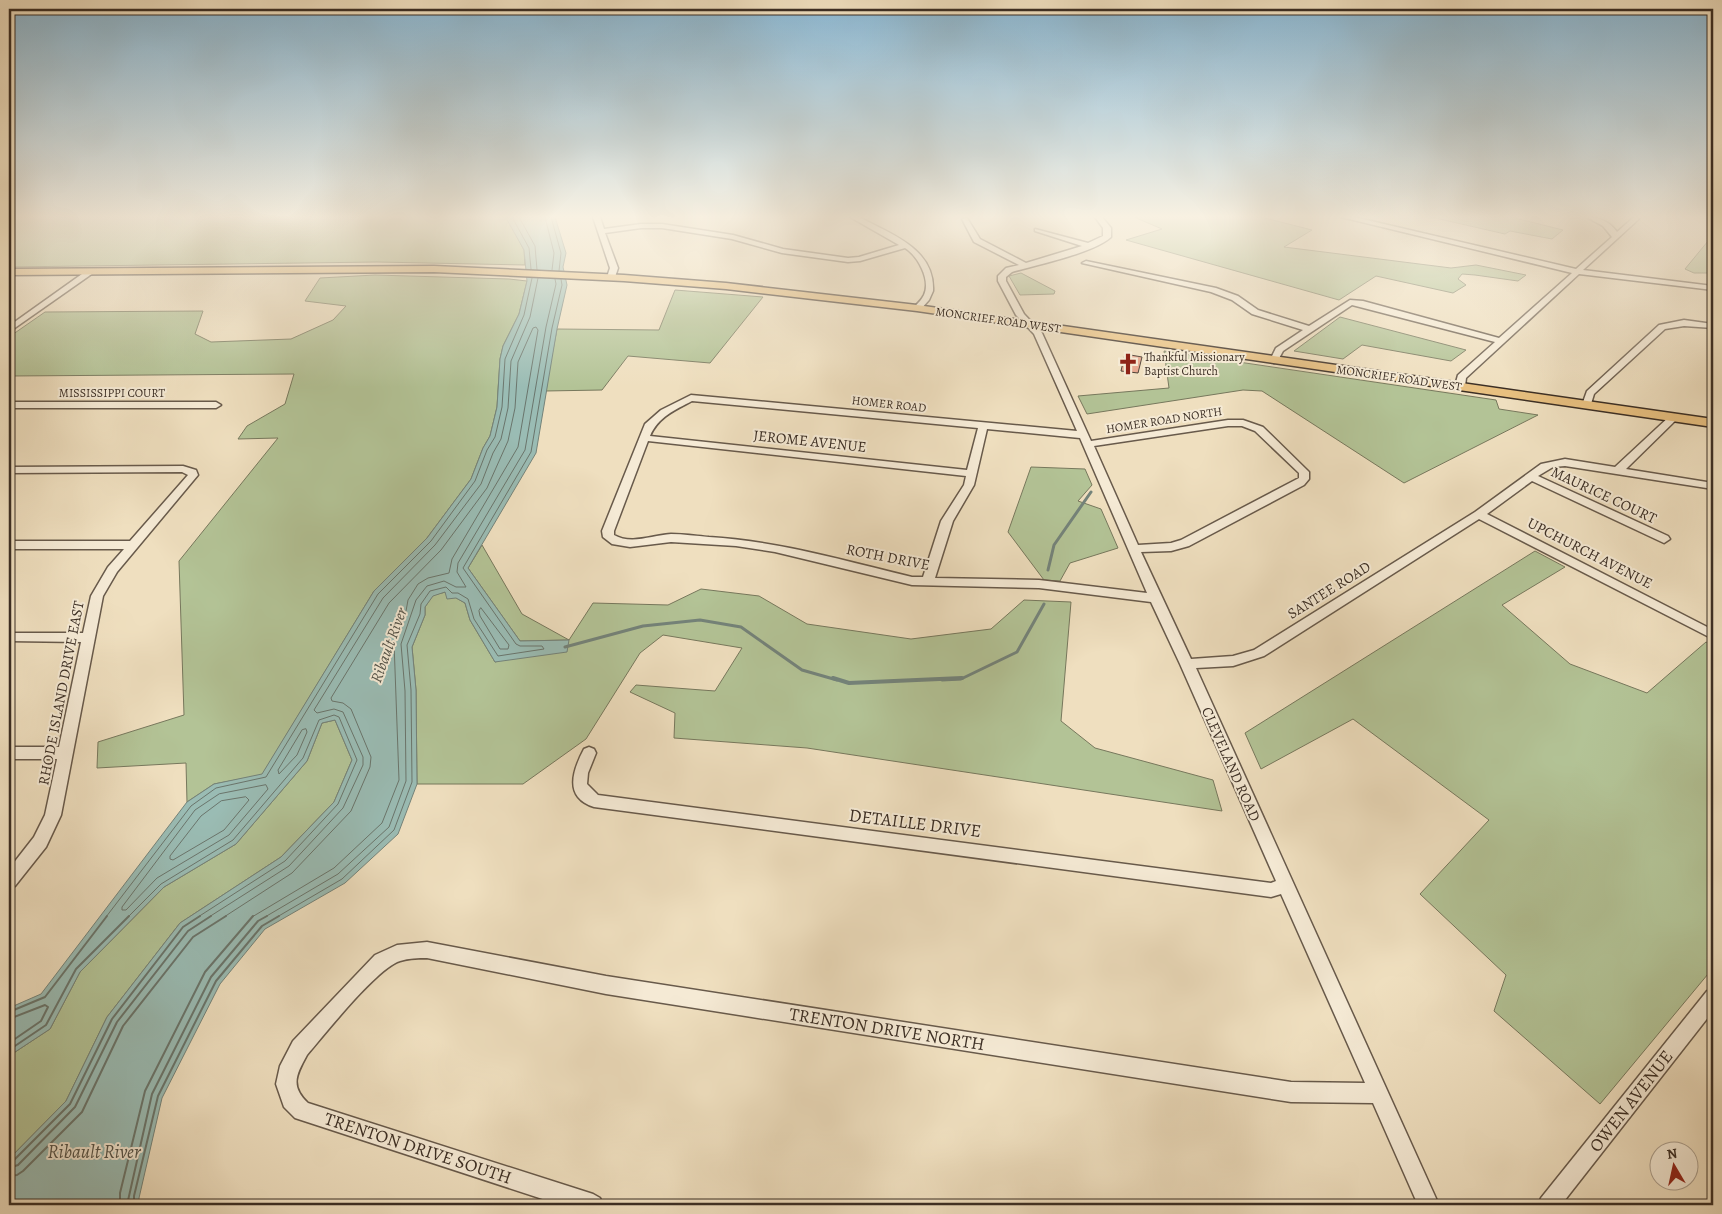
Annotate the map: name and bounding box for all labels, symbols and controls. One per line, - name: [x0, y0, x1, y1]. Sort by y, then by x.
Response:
- street label: MONCRIEF ROAD WEST: [934, 303, 1062, 337]
- place label: Thankful Missionary Baptist Church: [1144, 349, 1245, 379]
- church icon: Thankful Missionary Baptist Church: [1115, 351, 1141, 377]
- street label: MONCRIEF ROAD WEST: [1335, 361, 1463, 395]
- street label: MISSISSIPPI COURT: [59, 385, 166, 401]
- street label: HOMER ROAD: [851, 392, 927, 416]
- street label: HOMER ROAD NORTH: [1105, 403, 1223, 437]
- street label: JEROME AVENUE: [752, 425, 868, 457]
- street label: MAURICE COURT: [1548, 462, 1661, 529]
- street label: UPCHURCH AVENUE: [1524, 513, 1656, 593]
- street label: ROTH DRIVE: [844, 539, 932, 575]
- street label: SANTEE ROAD: [1284, 556, 1374, 624]
- street label: RHODE ISLAND DRIVE EAST: [33, 598, 89, 787]
- water label: Ribault River: [365, 604, 413, 686]
- street label: CLEVELAND ROAD: [1197, 704, 1265, 824]
- street label: DETAILLE DRIVE: [847, 803, 983, 843]
- street label: TRENTON DRIVE NORTH: [787, 1002, 987, 1056]
- street label: OWEN AVENUE: [1585, 1046, 1677, 1156]
- street label: TRENTON DRIVE SOUTH: [321, 1106, 515, 1190]
- water label: Ribault River: [48, 1139, 142, 1165]
- north arrow: [1650, 1142, 1700, 1192]

